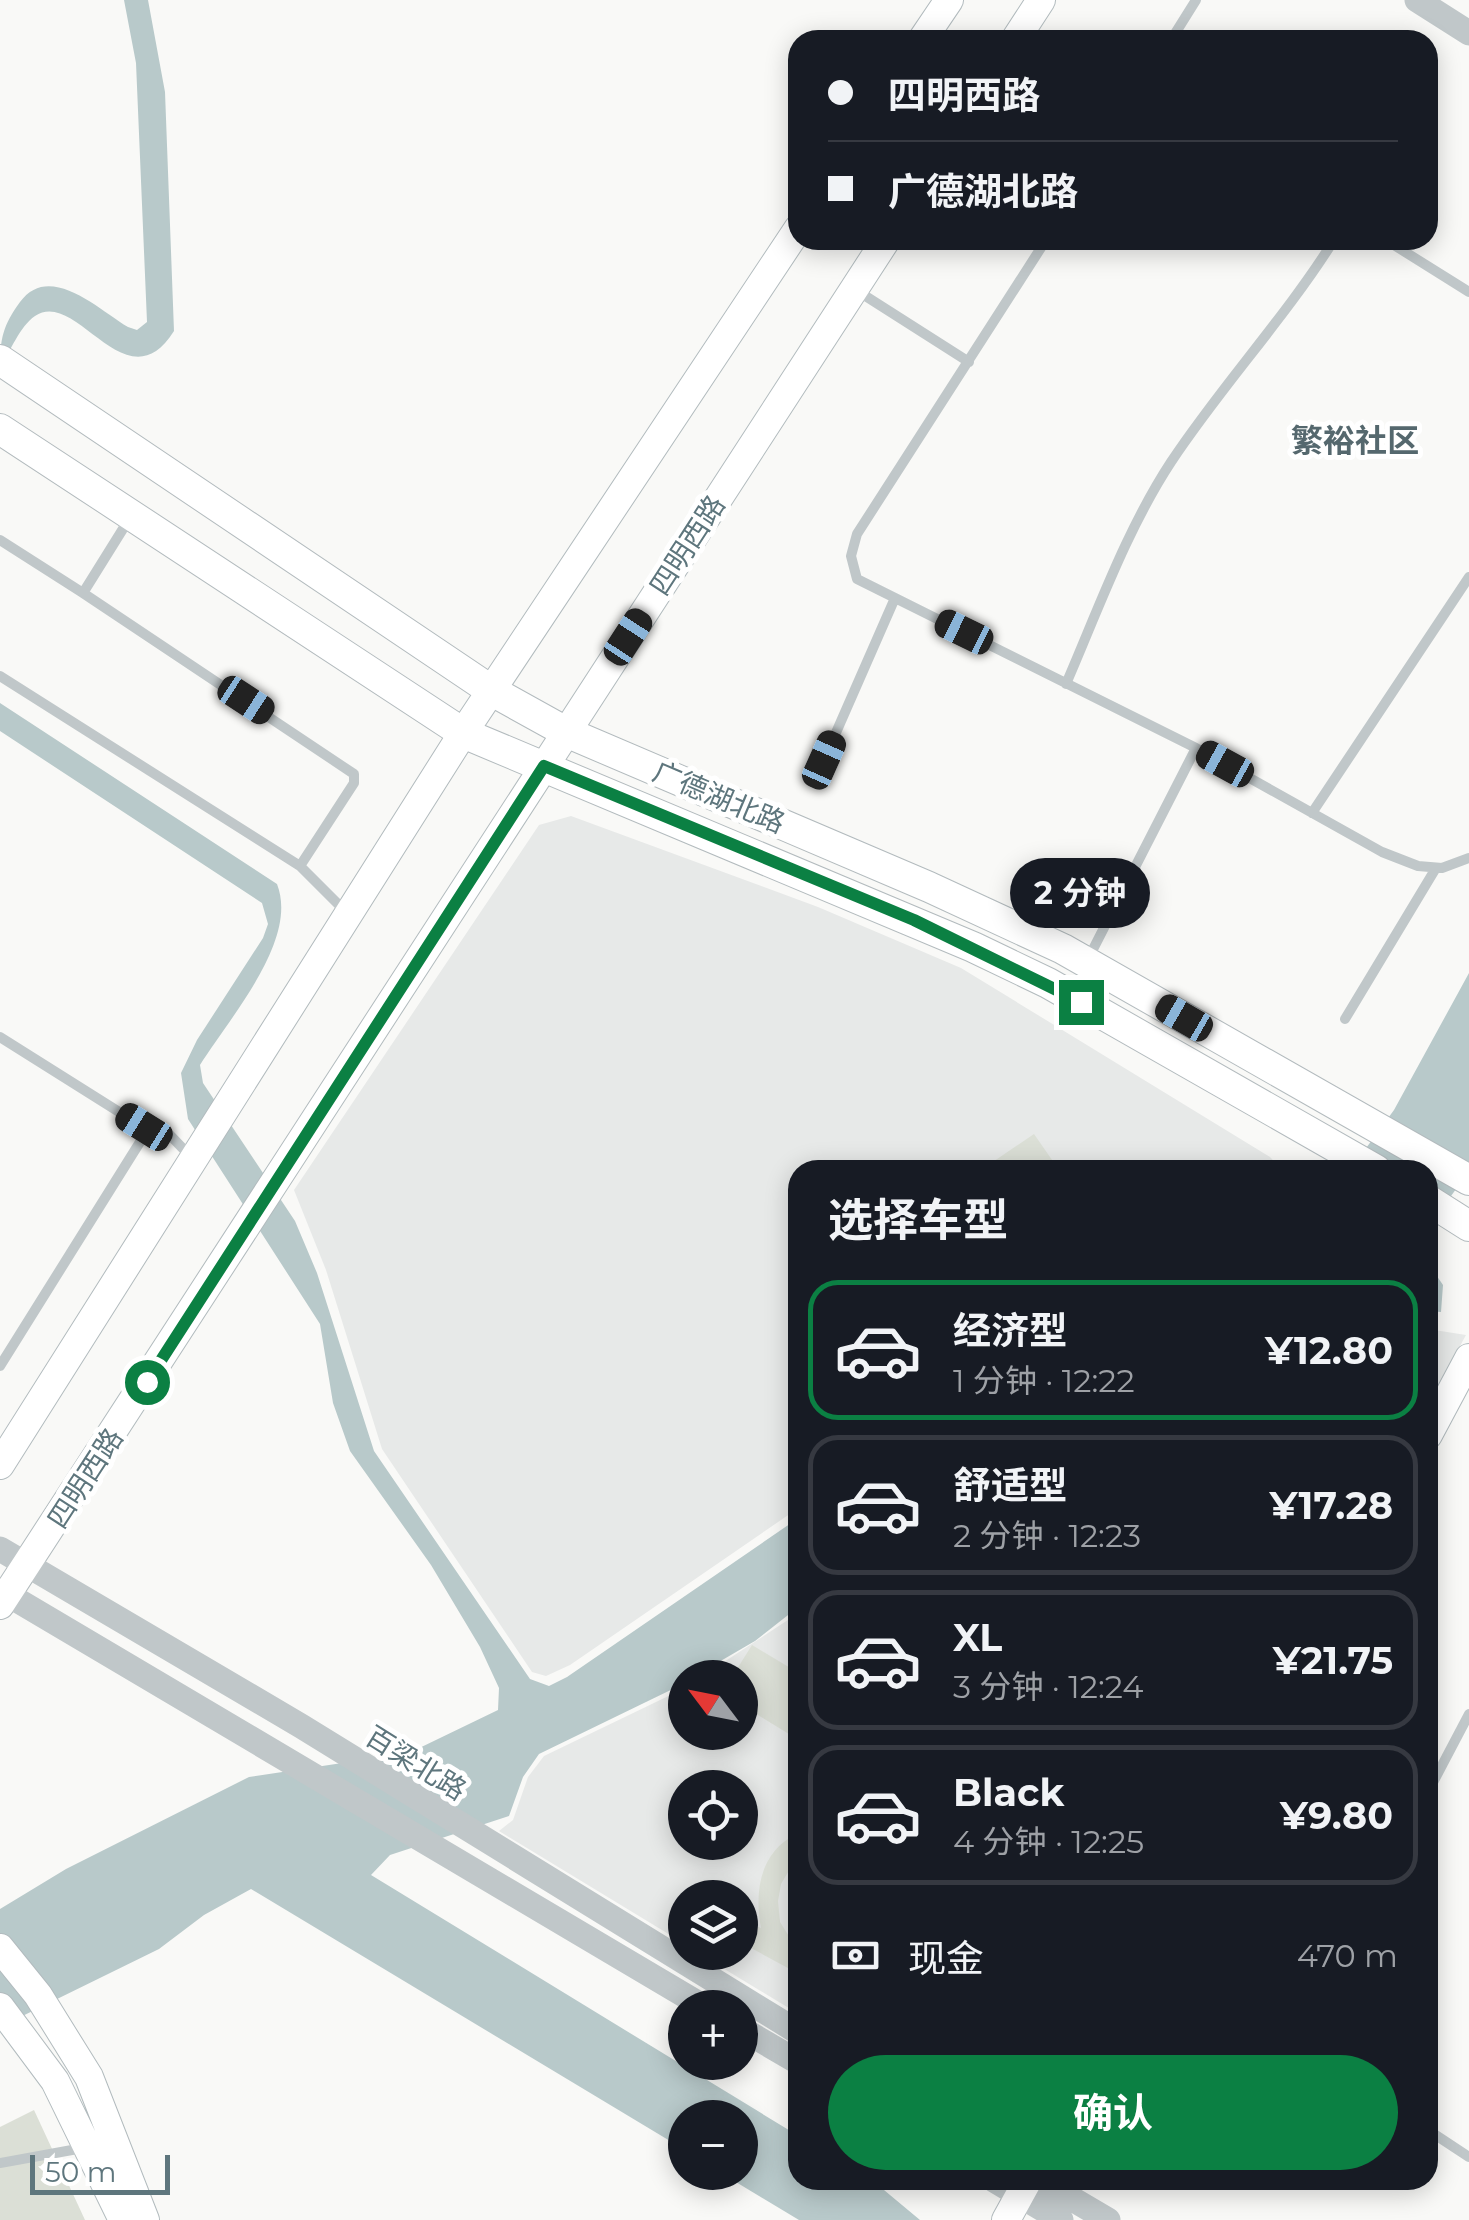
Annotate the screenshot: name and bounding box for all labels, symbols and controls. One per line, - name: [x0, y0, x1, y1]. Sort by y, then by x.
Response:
- text: 四明西路: [888, 72, 1040, 119]
- text: 广德湖北路: [888, 168, 1078, 215]
- district label: 繁裕社区: [1291, 421, 1419, 460]
- street label: 四明西路: [642, 489, 732, 601]
- car: [599, 604, 657, 670]
- car: [930, 605, 998, 659]
- car: [213, 671, 279, 729]
- car: [798, 726, 850, 794]
- car: [1191, 736, 1259, 792]
- street label: 广德湖北路: [648, 754, 790, 840]
- callout: 2 分钟: [1011, 857, 1151, 927]
- text: 2 分钟: [1034, 873, 1126, 912]
- route end: [1059, 980, 1104, 1025]
- car: [1151, 990, 1217, 1046]
- car: [111, 1098, 177, 1156]
- text: 选择车型: [828, 1192, 1008, 1247]
- icon: car: [833, 1305, 923, 1395]
- text: 经济型: [953, 1307, 1067, 1354]
- text: ¥12.80: [1265, 1327, 1393, 1374]
- route start: [125, 1360, 170, 1405]
- text: 1 分钟 · 12:22: [953, 1361, 1135, 1400]
- street label: 四明西路: [40, 1422, 130, 1534]
- icon: car: [833, 1460, 923, 1550]
- text: 舒适型: [953, 1462, 1067, 1509]
- text: ¥17.28: [1269, 1482, 1393, 1529]
- text: 2 分钟 · 12:23: [953, 1516, 1141, 1555]
- text: XL: [953, 1614, 1002, 1661]
- icon: car: [833, 1615, 923, 1705]
- text: ¥21.75: [1273, 1637, 1393, 1684]
- north arrow: [668, 1660, 758, 1750]
- map controls: [668, 1660, 758, 2190]
- text: 3 分钟 · 12:24: [953, 1667, 1143, 1706]
- street label: 百梁北路: [359, 1719, 473, 1807]
- text: Black: [953, 1769, 1064, 1816]
- button: locate: [668, 1770, 758, 1860]
- icon: car: [833, 1770, 923, 1860]
- text: ¥9.80: [1280, 1792, 1393, 1839]
- text: 4 分钟 · 12:25: [953, 1822, 1144, 1861]
- button: layers: [668, 1880, 758, 1970]
- icon: cash: [828, 1928, 883, 1983]
- text: 现金: [908, 1935, 984, 1982]
- text: 470 m: [1297, 1936, 1398, 1975]
- button: +: [668, 1990, 758, 2080]
- button: 确认: [828, 2055, 1398, 2170]
- button: −: [668, 2100, 758, 2190]
- scale bar: [30, 2150, 170, 2194]
- text: 50 m: [45, 2155, 116, 2189]

